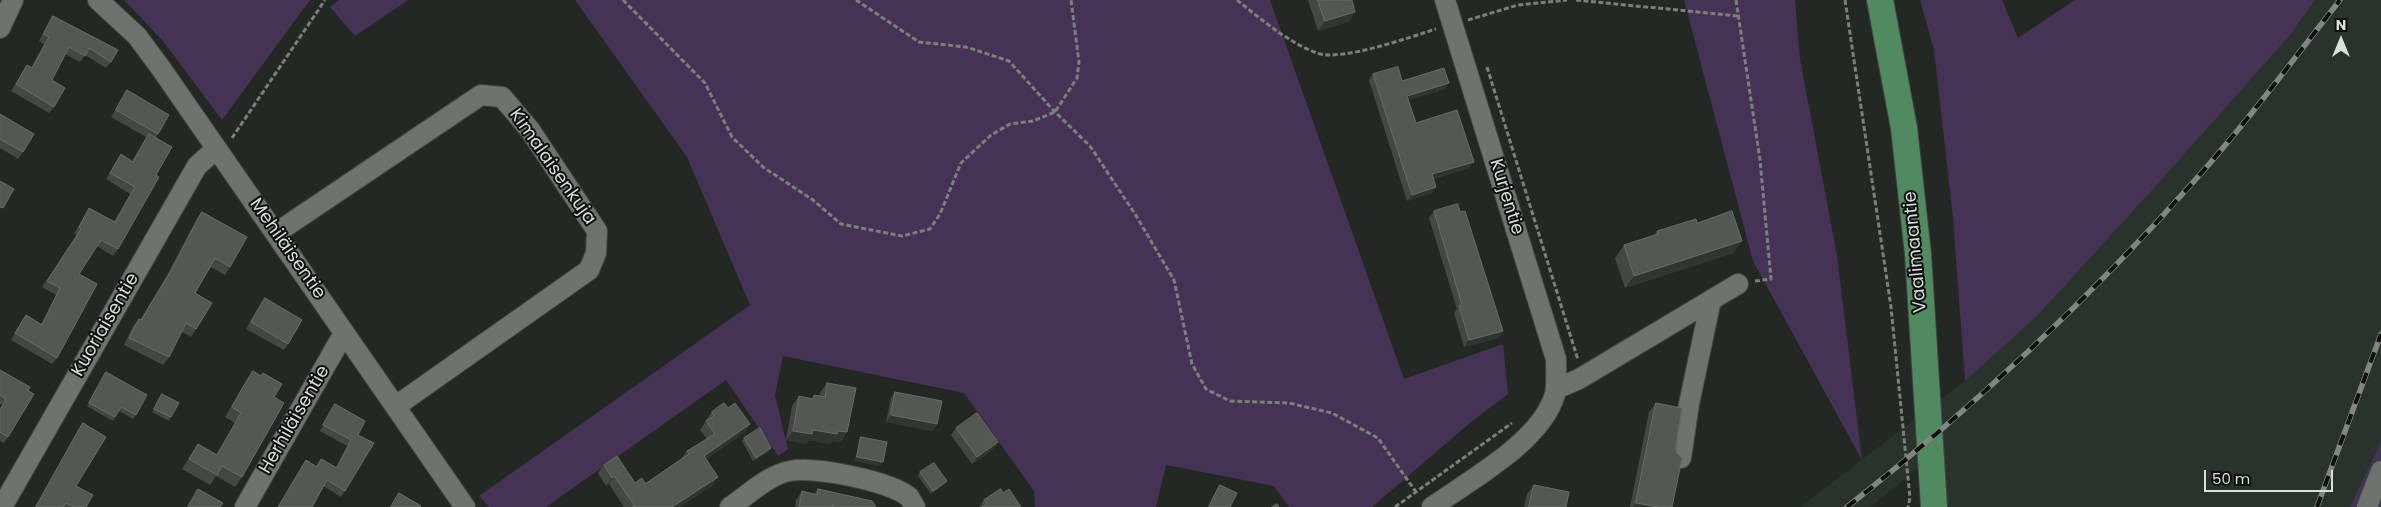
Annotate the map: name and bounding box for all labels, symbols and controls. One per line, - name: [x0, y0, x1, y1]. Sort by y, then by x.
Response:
- north arrow: [2316, 15, 2366, 65]
- text: N: [2336, 15, 2346, 35]
- street label: Kimalaisenkuja: [504, 105, 600, 229]
- street label: Kurjentie: [1484, 156, 1528, 238]
- street label: Vaalimaantie: [1900, 190, 1932, 314]
- street label: Mehiläisentie: [244, 195, 330, 303]
- street label: Kuoriaisentie: [68, 269, 144, 381]
- street label: Herhiläisentie: [255, 362, 335, 478]
- scale bar: [2206, 460, 2335, 492]
- text: 50 m: [2212, 468, 2250, 489]

